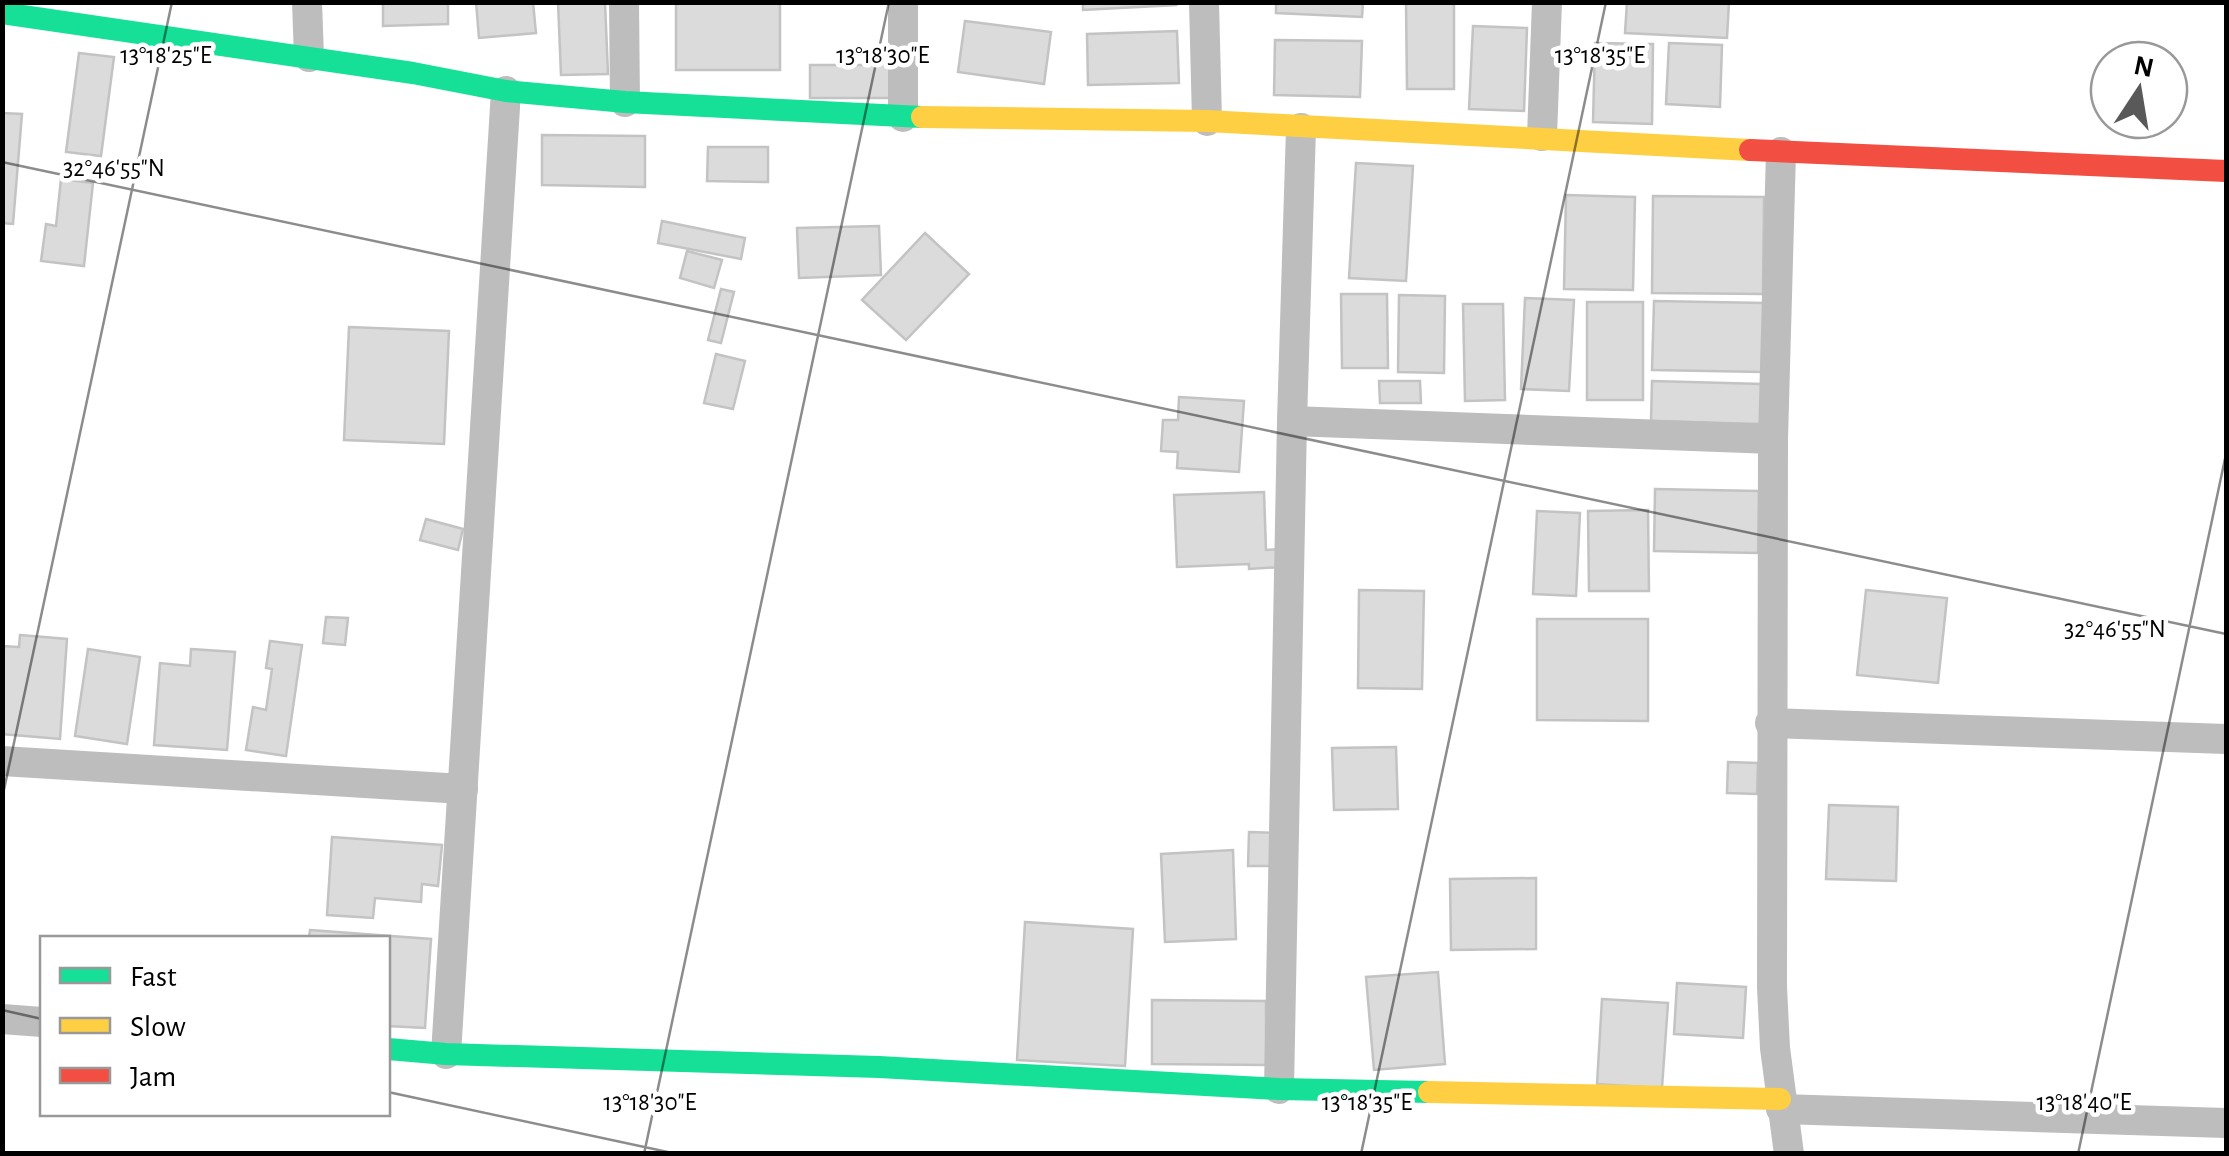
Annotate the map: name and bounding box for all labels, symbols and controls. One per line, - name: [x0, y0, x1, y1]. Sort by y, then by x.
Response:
- north arrow: [2089, 40, 2189, 140]
- text: 13°18'25"E: [120, 43, 212, 68]
- text: 13°18'30"E: [836, 43, 930, 68]
- text: 13°18'35"E: [1555, 43, 1645, 68]
- text: N: [2131, 52, 2156, 83]
- text: 32°46'55"N: [63, 156, 165, 181]
- text: 32°46'55"N: [2064, 617, 2166, 642]
- legend: [40, 936, 390, 1116]
- text: Fast: [130, 962, 177, 992]
- text: Slow: [130, 1012, 186, 1042]
- text: Jam: [130, 1062, 176, 1092]
- text: 13°18'30"E: [603, 1090, 697, 1115]
- text: 13°18'35"E: [1322, 1090, 1412, 1115]
- text: 13°18'40"E: [2036, 1090, 2132, 1115]

